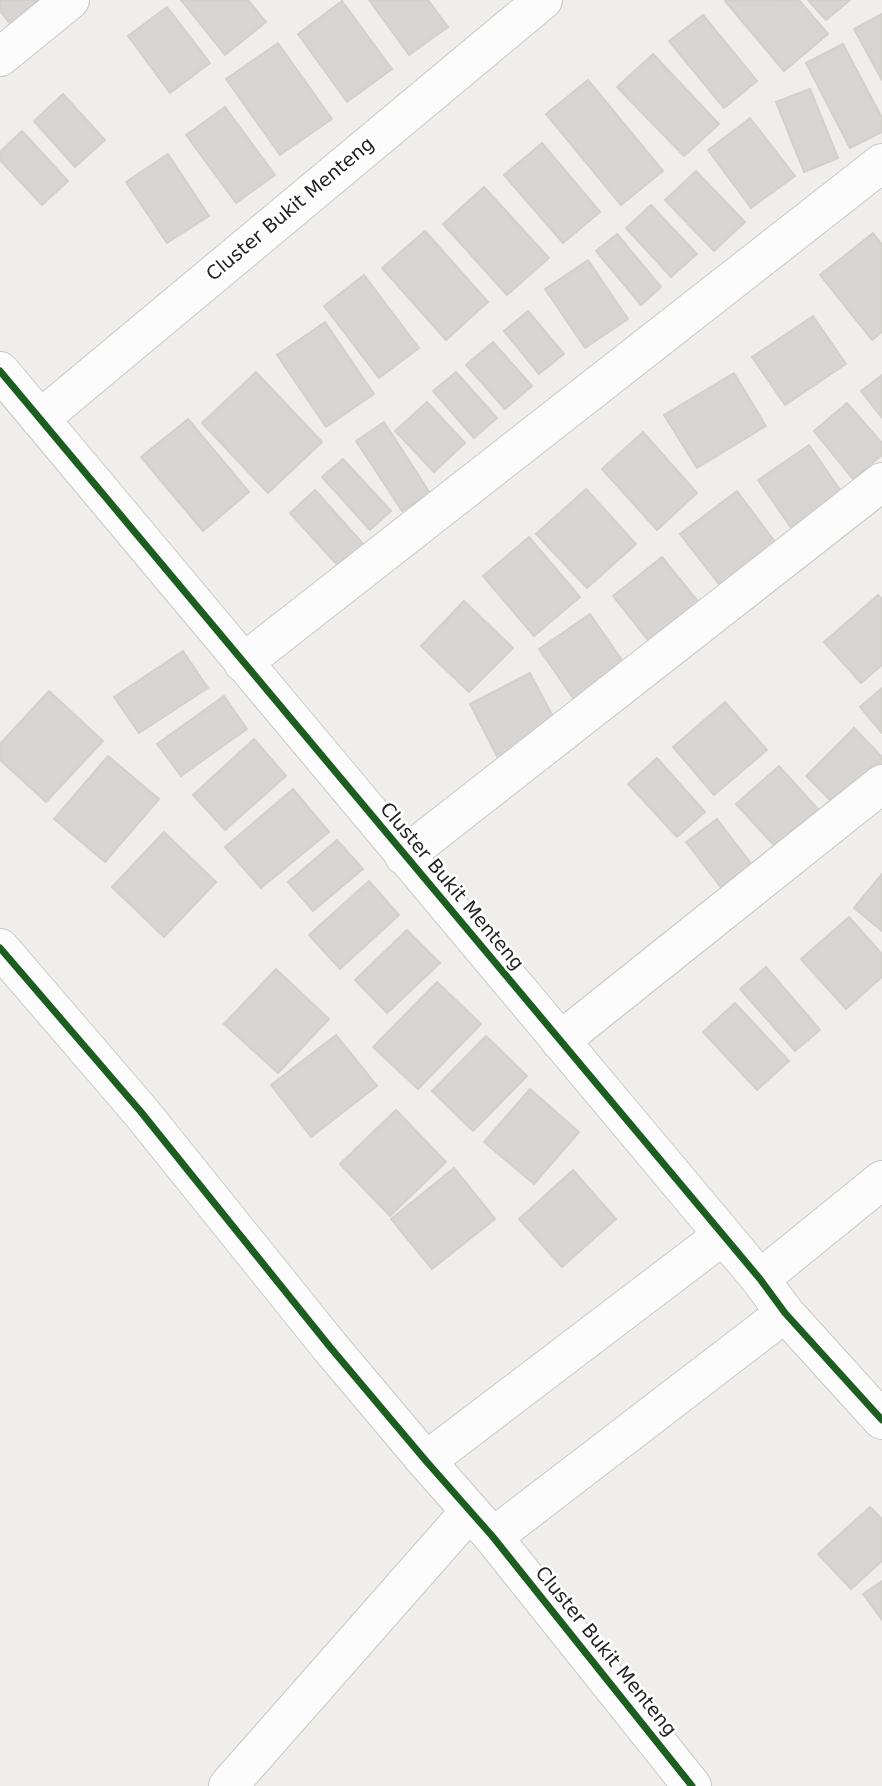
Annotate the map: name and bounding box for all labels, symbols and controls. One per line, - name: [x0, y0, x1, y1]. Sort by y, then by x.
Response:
- street label: Cluster Bukit Menteng: [203, 133, 379, 287]
- street label: Cluster Bukit Menteng: [374, 799, 528, 975]
- street label: Cluster Bukit Menteng: [530, 1563, 680, 1741]

